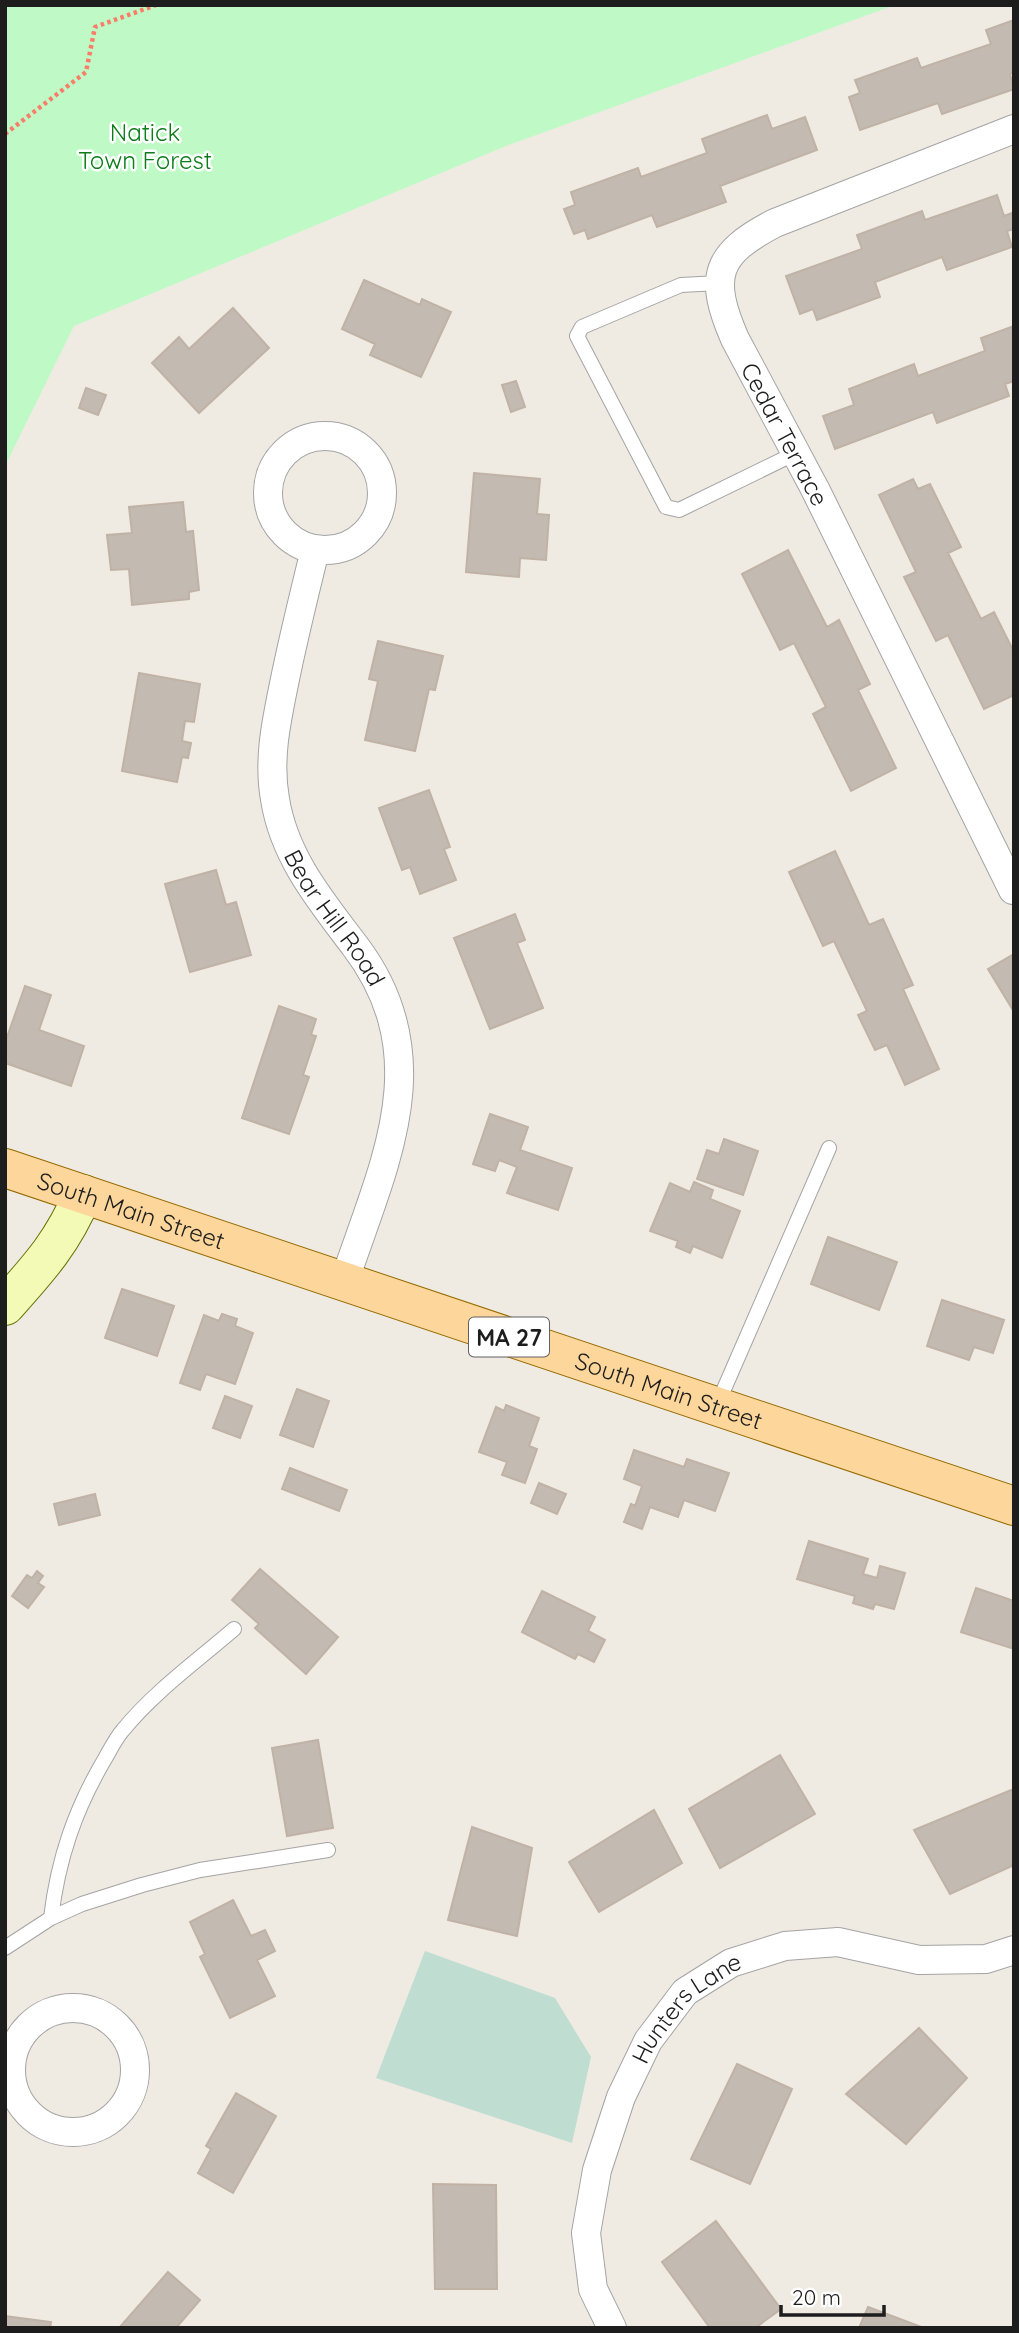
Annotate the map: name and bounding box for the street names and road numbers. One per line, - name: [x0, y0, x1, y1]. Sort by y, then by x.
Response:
- street label: Cedar Terrace: [735, 357, 835, 511]
- street label: Bear Hill Road: [278, 844, 392, 991]
- street label: South Main Street: [34, 1165, 229, 1256]
- road number: MA 27: [469, 1318, 549, 1356]
- street label: South Main Street: [571, 1345, 766, 1436]
- street label: Hunters Lane: [625, 1946, 745, 2068]

